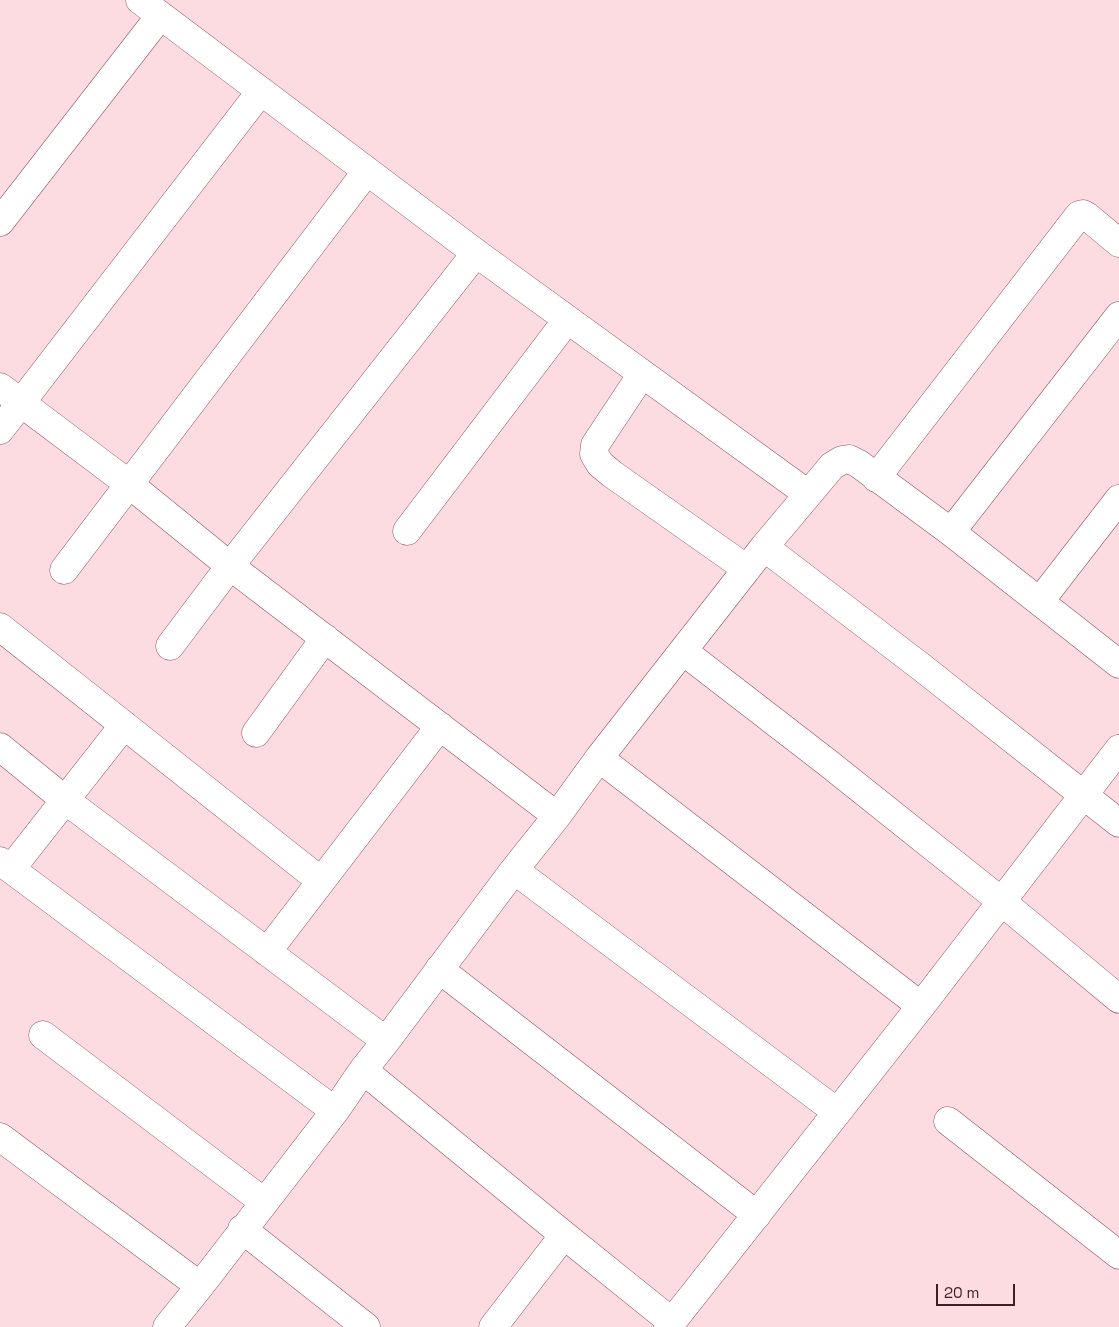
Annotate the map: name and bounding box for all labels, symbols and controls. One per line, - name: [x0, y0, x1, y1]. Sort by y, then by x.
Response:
- scale bar: [939, 1274, 1018, 1306]
- text: 20 m: [944, 1283, 979, 1302]

